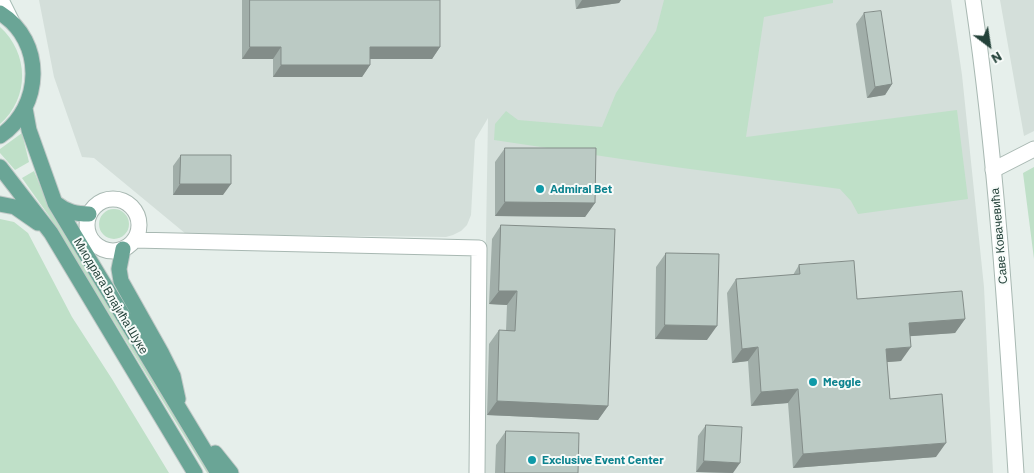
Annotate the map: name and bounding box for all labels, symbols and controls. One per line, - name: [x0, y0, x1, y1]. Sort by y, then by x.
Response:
- north arrow: [964, 20, 1014, 70]
- text: N: [989, 49, 1005, 68]
- place label: Admiral Bet: [550, 182, 612, 196]
- marker: Admiral Bet: [534, 183, 546, 195]
- street label: Саве Ковачевића: [988, 187, 1010, 285]
- street label: Миодрага Влајића Шуке: [71, 236, 151, 356]
- place label: Meggle: [823, 375, 861, 389]
- marker: Meggle: [807, 376, 819, 388]
- place label: Exclusive Event Center: [542, 453, 664, 467]
- marker: Exclusive Event Center: [526, 454, 538, 466]

